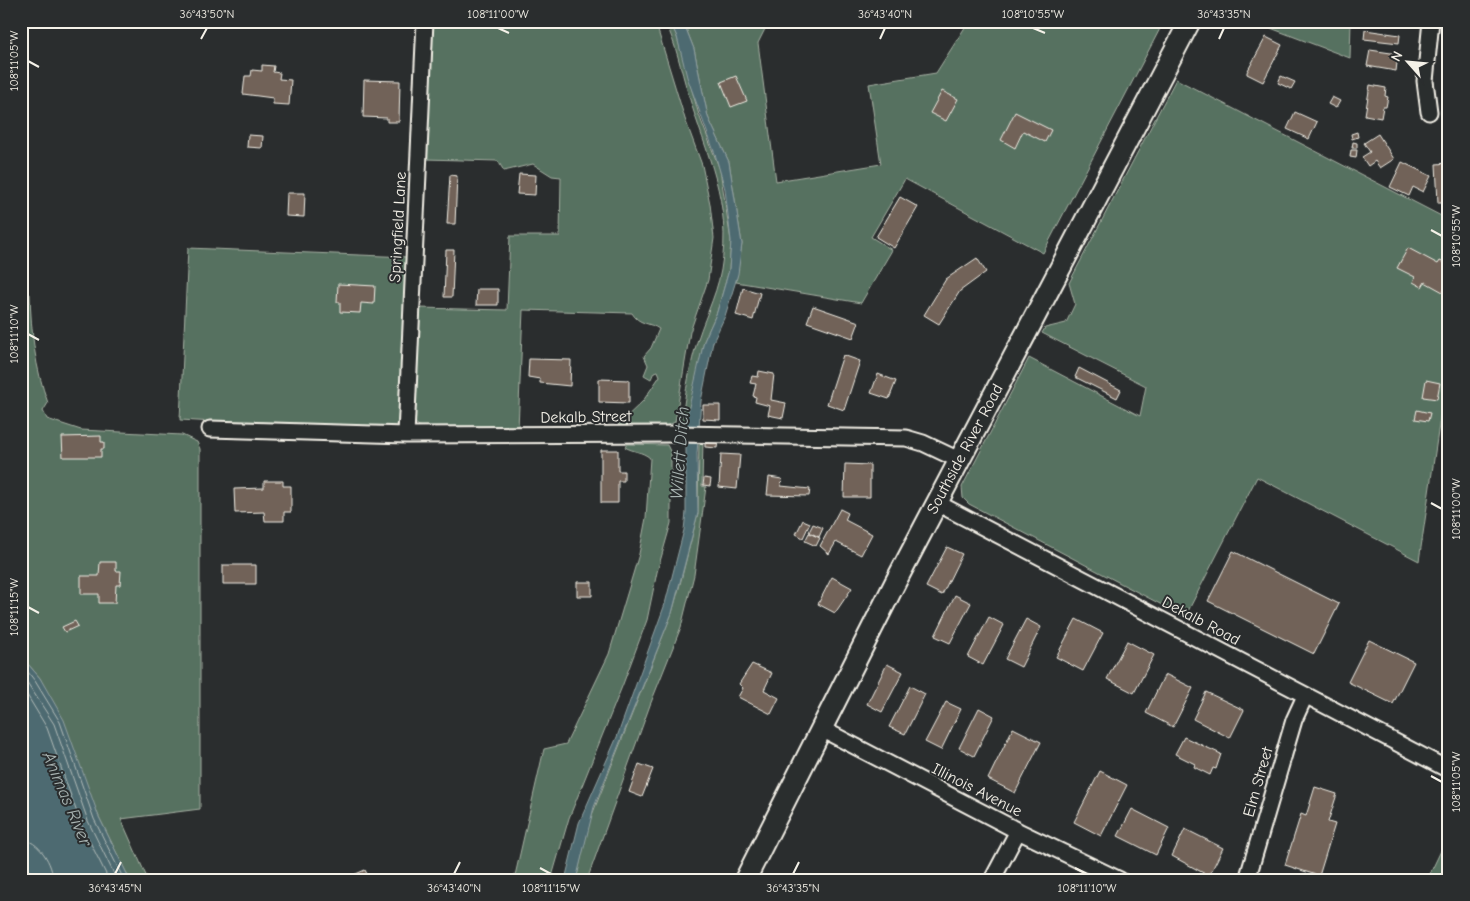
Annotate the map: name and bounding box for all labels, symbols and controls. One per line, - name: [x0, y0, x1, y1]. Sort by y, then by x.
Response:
- text: 36°43'50"N: [180, 7, 234, 21]
- text: 108°11'00"W: [467, 7, 529, 21]
- text: 36°43'40"N: [858, 7, 912, 21]
- text: 108°10'55"W: [1002, 7, 1065, 21]
- text: 36°43'35"N: [1197, 7, 1251, 21]
- text: 108°11'05"W: [7, 30, 21, 91]
- north arrow: [1382, 38, 1432, 88]
- text: N: [1387, 48, 1407, 64]
- street label: Springfield Lane: [386, 171, 410, 283]
- text: 108°10'55"W: [1449, 204, 1463, 267]
- text: 108°11'10"W: [7, 304, 21, 363]
- street label: Southside River Road: [923, 381, 1007, 517]
- water label: Willett Ditch: [666, 406, 694, 500]
- street label: Dekalb Street: [540, 407, 632, 427]
- text: 108°11'00"W: [1449, 478, 1463, 540]
- text: 108°11'15"W: [7, 577, 21, 636]
- street label: Dekalb Road: [1159, 593, 1243, 649]
- street label: Elm Street: [1239, 745, 1277, 819]
- water label: Animas River: [37, 748, 97, 850]
- text: 108°11'05"W: [1449, 751, 1463, 812]
- street label: Illinois Avenue: [929, 760, 1025, 820]
- text: 36°43'45"N: [88, 881, 142, 895]
- text: 36°43'40"N: [427, 881, 481, 895]
- text: 108°11'15"W: [522, 881, 581, 895]
- text: 36°43'35"N: [766, 881, 820, 895]
- text: 108°11'10"W: [1058, 881, 1117, 895]

